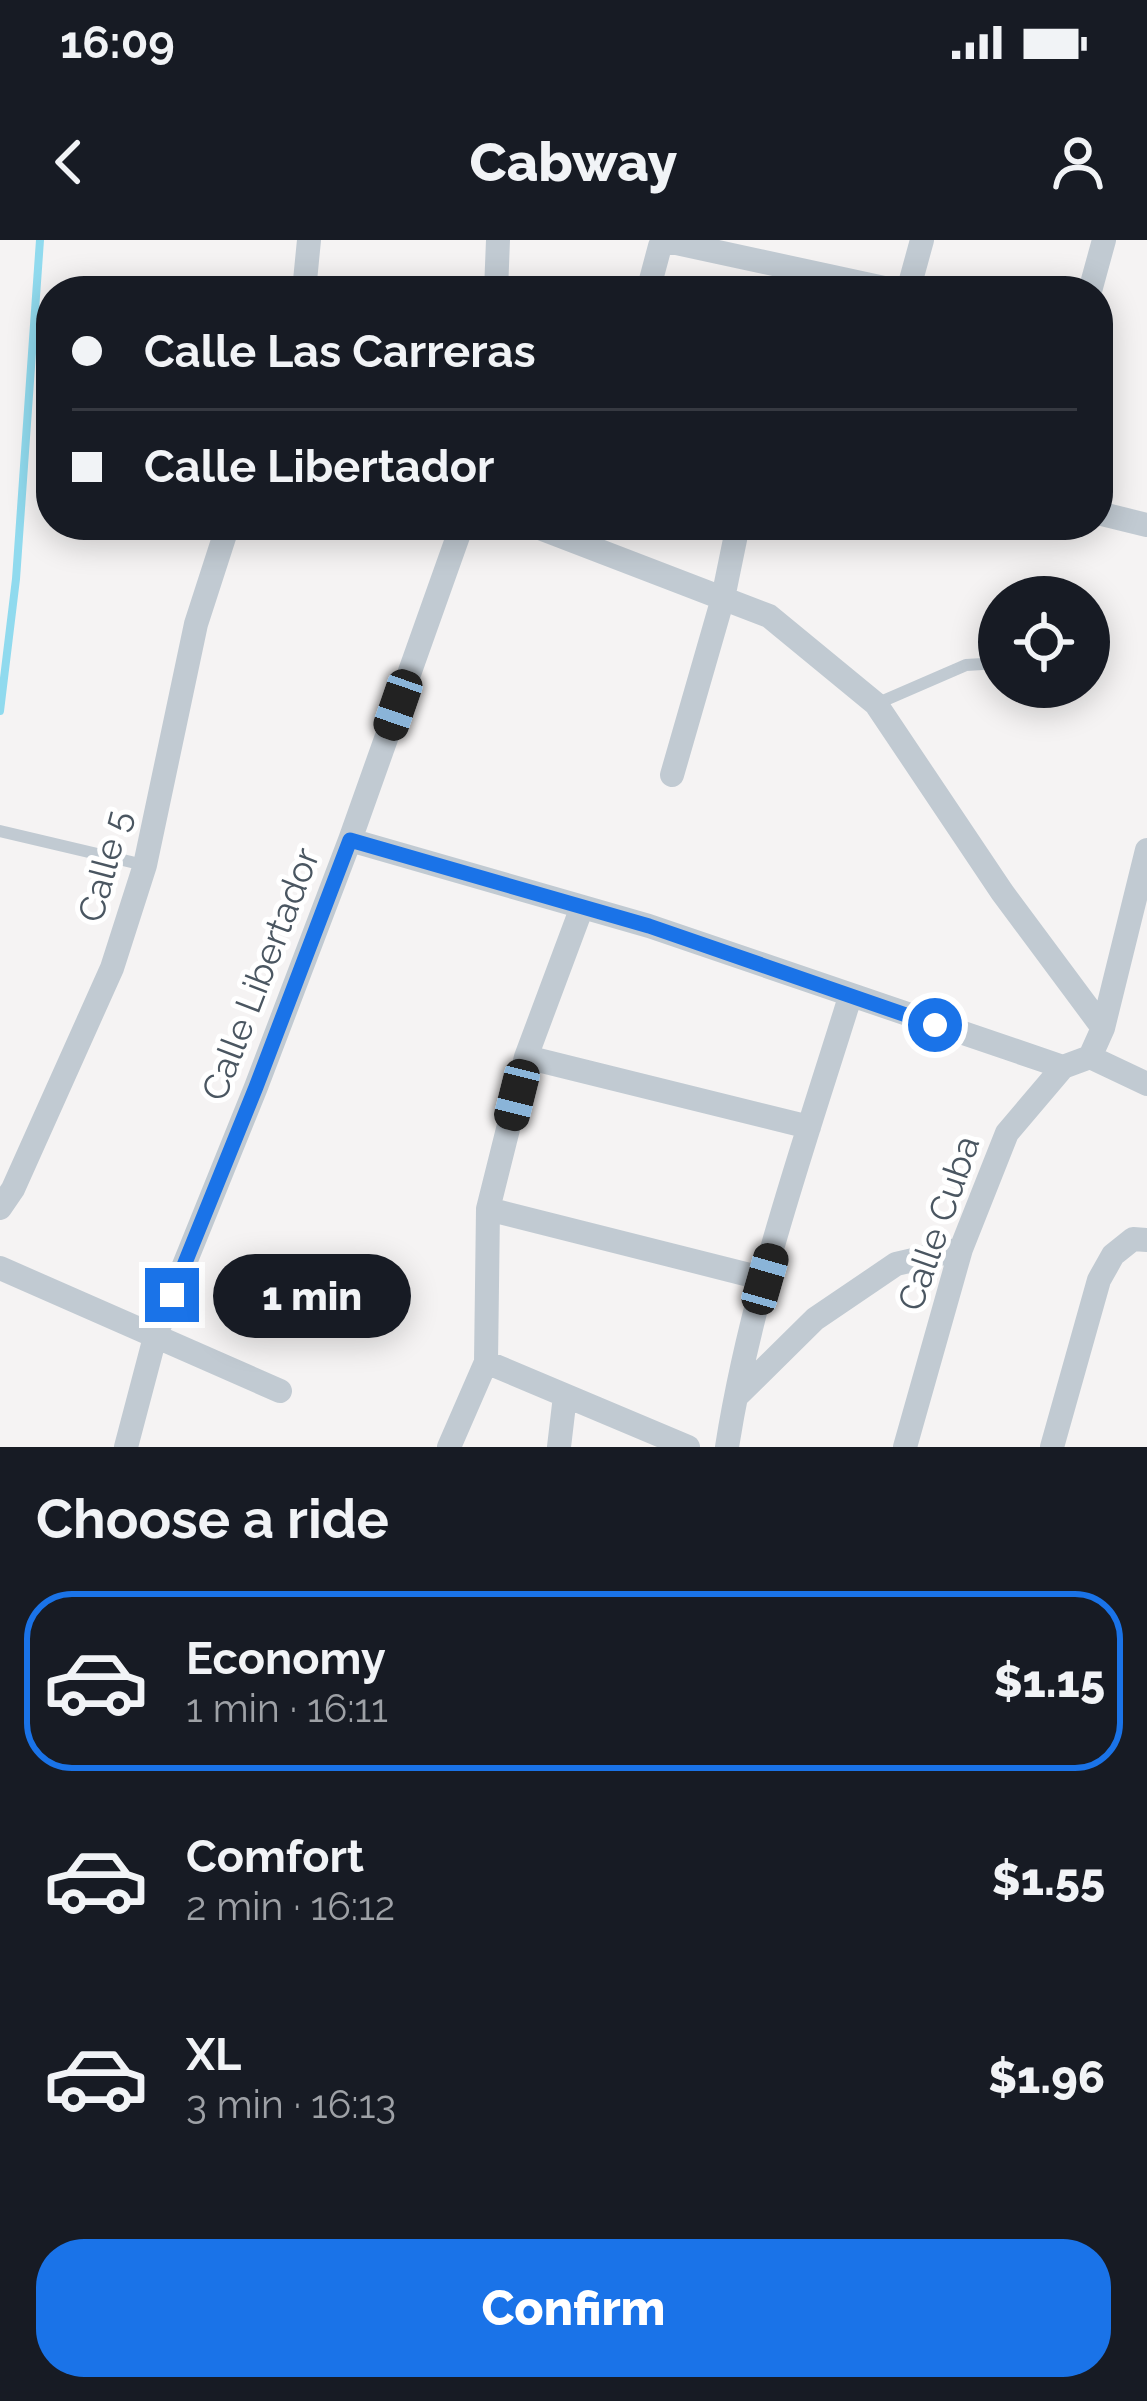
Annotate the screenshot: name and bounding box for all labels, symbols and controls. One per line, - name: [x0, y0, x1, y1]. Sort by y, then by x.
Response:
- text: 16:09: [60, 16, 175, 69]
- icon: back: [36, 129, 102, 195]
- icon: person: [1045, 129, 1111, 195]
- text: Cabway: [470, 130, 677, 194]
- text: Calle Las Carreras: [144, 325, 536, 378]
- text: Calle Libertador: [144, 440, 494, 493]
- map controls: [978, 576, 1110, 708]
- button: locate: [978, 576, 1110, 708]
- car: [369, 665, 427, 745]
- street label: Calle 5: [69, 806, 139, 926]
- street label: Calle Libertador: [193, 841, 328, 1106]
- route start: [908, 998, 962, 1052]
- car: [491, 1056, 543, 1134]
- street label: Calle Cuba: [888, 1130, 988, 1316]
- car: [738, 1239, 792, 1319]
- callout: 1 min: [214, 1253, 412, 1337]
- route end: [145, 1268, 199, 1322]
- text: 1 min: [262, 1273, 362, 1319]
- text: Choose a ride: [36, 1487, 389, 1551]
- icon: car: [42, 1627, 150, 1735]
- text: Economy: [186, 1632, 386, 1685]
- text: $1.15: [994, 1655, 1105, 1708]
- text: 1 min · 16:11: [186, 1685, 388, 1731]
- icon: car: [42, 1825, 150, 1933]
- text: Comfort: [186, 1830, 364, 1883]
- text: $1.55: [992, 1853, 1105, 1906]
- text: 2 min · 16:12: [186, 1883, 395, 1929]
- icon: car: [42, 2023, 150, 2131]
- text: XL: [186, 2028, 241, 2081]
- text: $1.96: [988, 2051, 1105, 2104]
- text: 3 min · 16:13: [186, 2081, 396, 2127]
- button: Confirm: [36, 2239, 1111, 2377]

